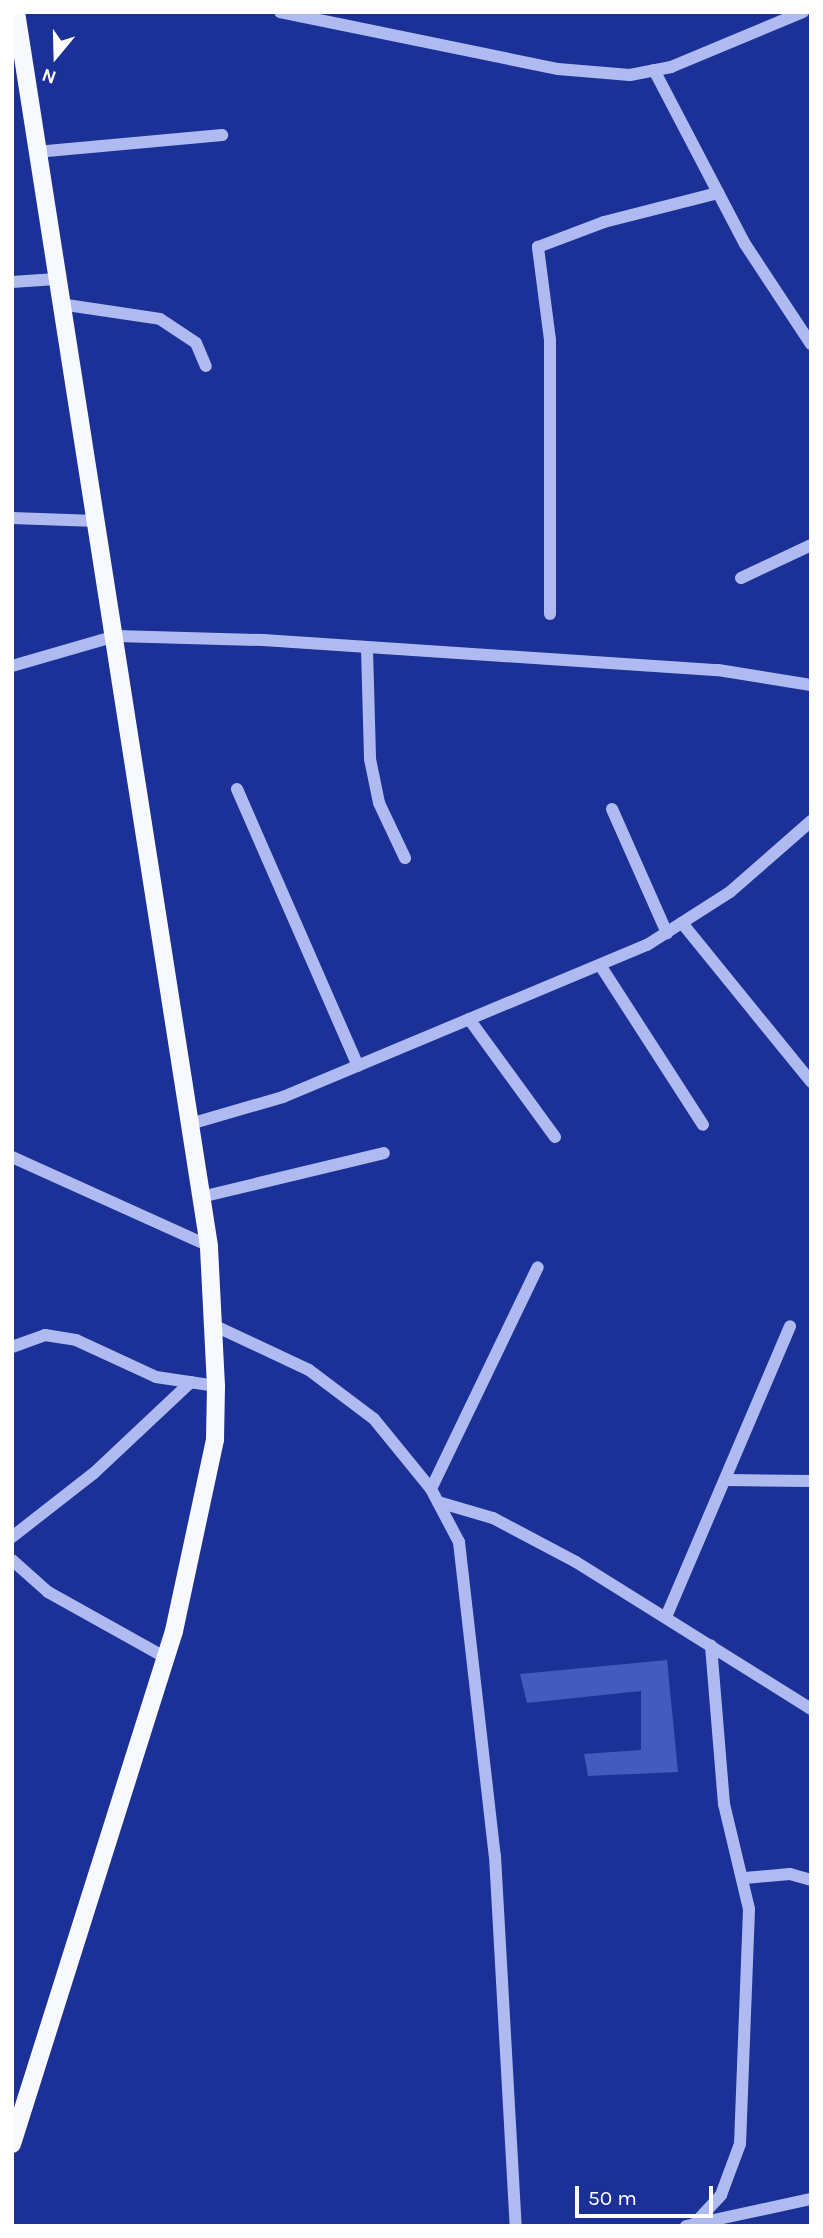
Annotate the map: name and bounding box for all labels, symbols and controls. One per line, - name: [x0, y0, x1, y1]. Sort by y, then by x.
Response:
- north arrow: [21, 21, 91, 91]
- text: N: [39, 63, 59, 88]
- scale bar: [578, 2172, 716, 2216]
- text: 50 m: [588, 2186, 637, 2210]

